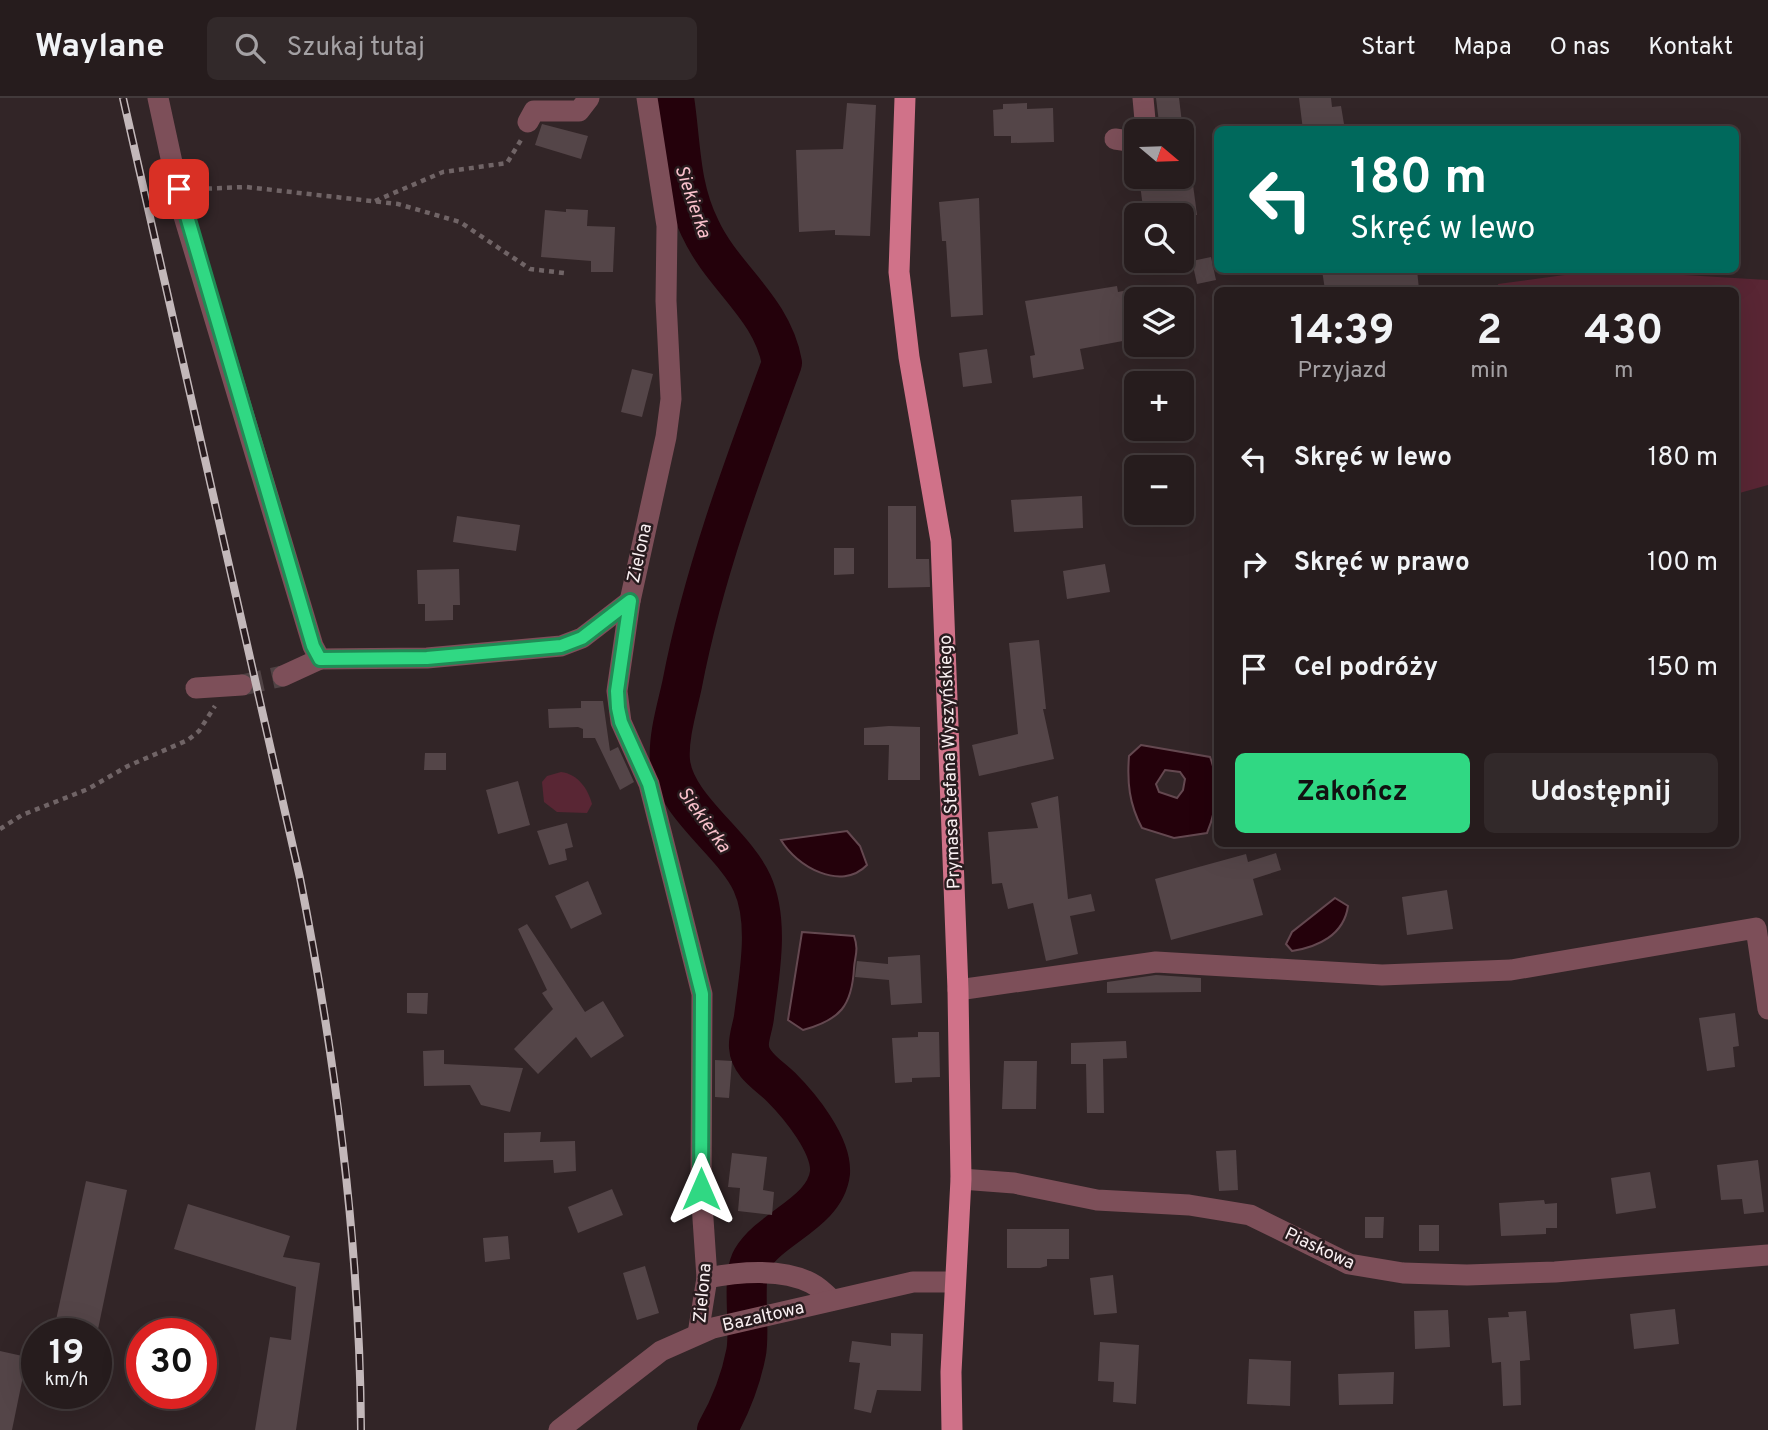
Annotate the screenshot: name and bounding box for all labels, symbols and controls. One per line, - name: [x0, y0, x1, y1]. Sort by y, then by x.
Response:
- search box: [207, 17, 697, 80]
- text: Waylane: [35, 27, 165, 69]
- icon: search: [231, 29, 269, 67]
- text: Szukaj tutaj: [287, 32, 425, 65]
- text: Start: [1361, 33, 1416, 63]
- text: Mapa: [1454, 33, 1512, 63]
- text: O nas: [1550, 33, 1610, 63]
- text: Kontakt: [1648, 33, 1733, 63]
- north arrow: [1124, 119, 1194, 189]
- map controls: [1124, 119, 1194, 525]
- text: 180 m: [1350, 149, 1487, 211]
- icon: left: [1235, 154, 1326, 245]
- pin: [149, 159, 209, 219]
- water label: Siekierka: [668, 162, 716, 241]
- icon: arrive: [160, 170, 198, 208]
- button: search: [1124, 203, 1194, 273]
- text: Skręć w lewo: [1350, 210, 1535, 250]
- button: layers: [1124, 287, 1194, 357]
- text: 14:39: [1290, 306, 1395, 359]
- text: 2: [1477, 306, 1502, 359]
- text: 430: [1584, 306, 1663, 359]
- text: Przyjazd: [1298, 357, 1387, 386]
- text: min: [1470, 357, 1509, 386]
- text: m: [1614, 357, 1634, 386]
- button: +: [1124, 371, 1194, 441]
- icon: left: [1235, 440, 1273, 478]
- text: Skręć w lewo: [1294, 442, 1452, 475]
- text: 180 m: [1648, 442, 1718, 475]
- button: −: [1124, 455, 1194, 525]
- street label: Zielona: [623, 521, 658, 585]
- icon: right: [1235, 545, 1273, 583]
- text: Skręć w prawo: [1294, 547, 1470, 580]
- text: 100 m: [1647, 547, 1718, 580]
- street label: Prymasa Stefana Wyszyńskiego: [935, 634, 966, 889]
- icon: arrive: [1235, 650, 1273, 688]
- text: Cel podróży: [1294, 652, 1438, 685]
- text: 150 m: [1647, 652, 1718, 685]
- button: Zakończ: [1235, 753, 1470, 833]
- button: Udostępnij: [1484, 753, 1718, 833]
- water label: Siekierka: [671, 783, 735, 858]
- position arrow: [664, 1152, 738, 1226]
- street label: Piaskowa: [1281, 1223, 1358, 1276]
- street label: Zielona: [689, 1262, 718, 1324]
- street label: Bazaltowa: [720, 1297, 807, 1338]
- speed limit sign: 30: [126, 1318, 217, 1409]
- text: 19: [49, 1332, 84, 1376]
- text: km/h: [45, 1369, 88, 1392]

